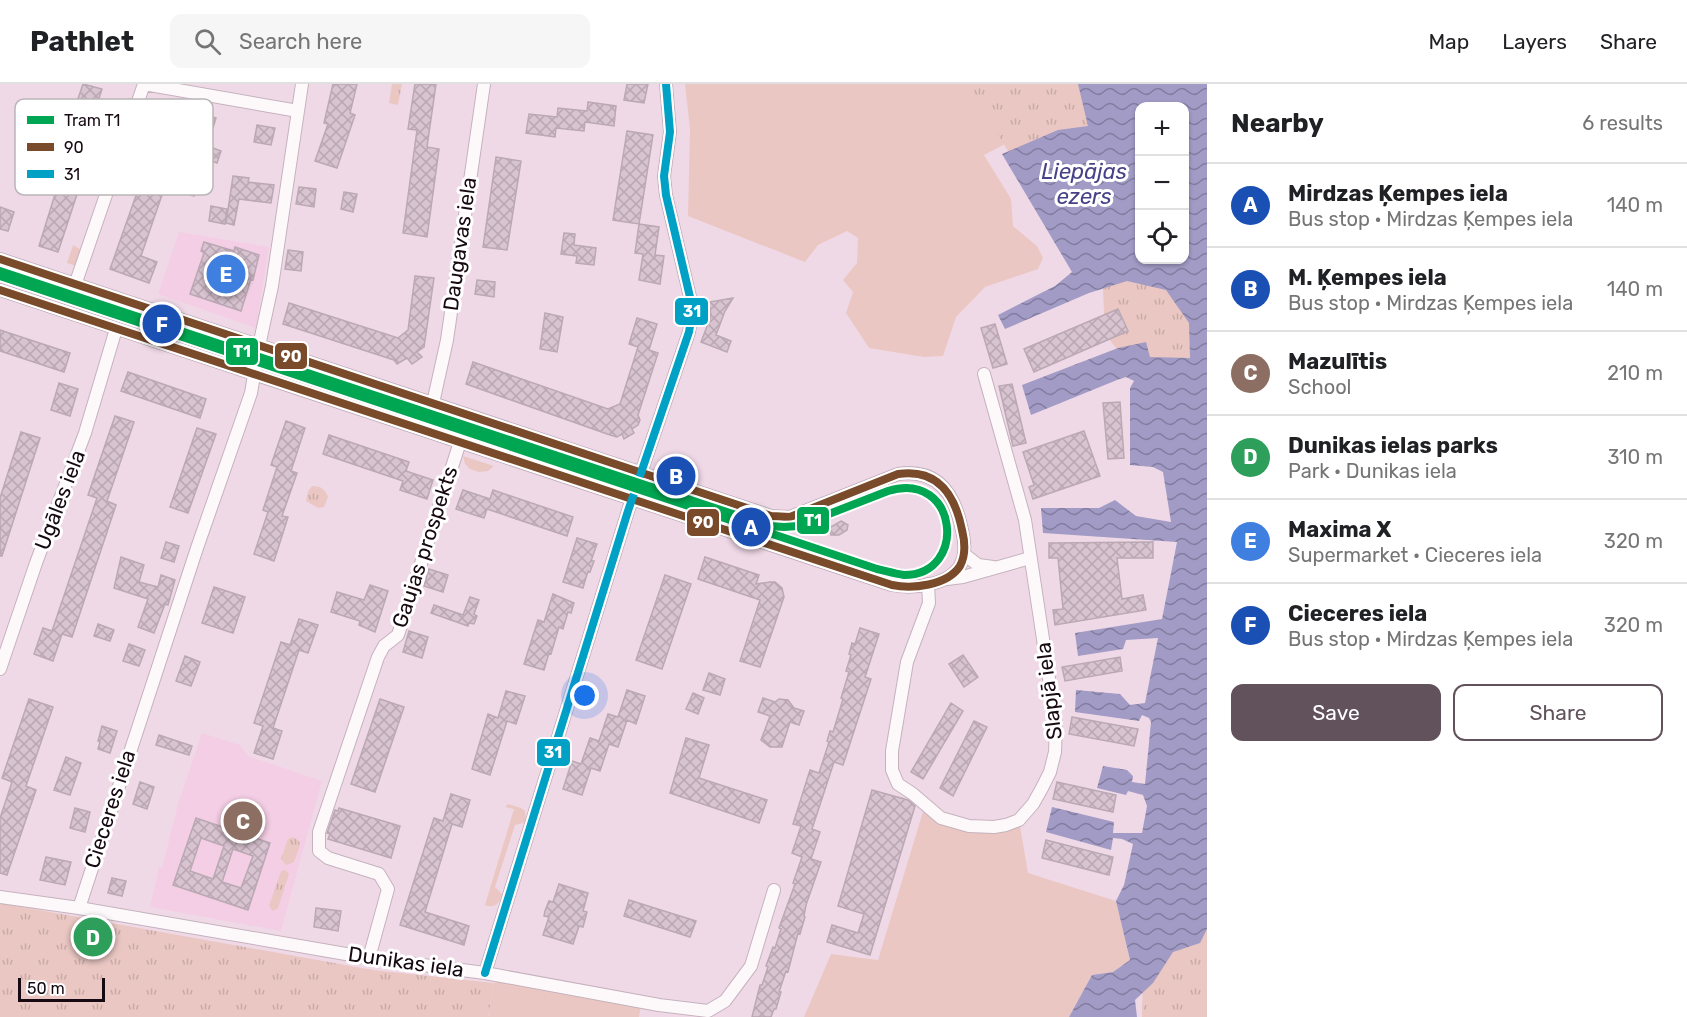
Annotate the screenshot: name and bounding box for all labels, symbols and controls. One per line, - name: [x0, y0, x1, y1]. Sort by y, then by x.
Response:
- search box: [170, 14, 590, 68]
- text: Pathlet: [30, 25, 134, 58]
- icon: search: [191, 25, 224, 58]
- text: Search here: [239, 28, 362, 55]
- text: Map: [1428, 29, 1469, 54]
- text: Layers: [1502, 29, 1567, 54]
- text: Share: [1600, 29, 1657, 54]
- legend: [15, 99, 213, 195]
- map controls: [1135, 102, 1189, 264]
- button: +: [1135, 102, 1189, 156]
- text: Nearby: [1231, 108, 1324, 139]
- text: Tram T1: [64, 111, 120, 130]
- text: 6 results: [1582, 111, 1663, 135]
- text: 90: [64, 138, 84, 157]
- button: −: [1135, 156, 1189, 210]
- water label: Liepājas ezers: [1041, 158, 1127, 210]
- text: 31: [64, 165, 80, 184]
- street label: Daugavas iela: [438, 175, 481, 312]
- text: Mirdzas Ķempes iela: [1288, 180, 1508, 207]
- text: A: [1243, 193, 1258, 217]
- text: 140 m: [1607, 193, 1663, 217]
- text: Bus stop · Mirdzas Ķempes iela: [1288, 207, 1573, 231]
- button: locate: [1135, 210, 1189, 264]
- pin: E: [206, 252, 246, 297]
- text: M. Ķempes iela: [1288, 264, 1447, 291]
- text: B: [1243, 277, 1258, 301]
- text: 140 m: [1607, 277, 1663, 301]
- text: Bus stop · Mirdzas Ķempes iela: [1288, 291, 1573, 315]
- line badge: 31: [674, 297, 709, 326]
- pin: F: [142, 302, 182, 346]
- text: 31: [683, 302, 701, 321]
- line badge: T1: [225, 337, 259, 366]
- text: T1: [233, 342, 251, 361]
- line badge: 90: [274, 342, 308, 370]
- text: 90: [280, 347, 302, 366]
- text: Mazulītis: [1288, 348, 1387, 375]
- text: C: [1243, 361, 1258, 385]
- text: 210 m: [1607, 361, 1663, 385]
- text: School: [1288, 375, 1351, 399]
- text: Dunikas ielas parks: [1288, 432, 1498, 459]
- text: D: [1243, 445, 1258, 469]
- text: 310 m: [1607, 445, 1663, 469]
- street label: Ugāles iela: [29, 446, 90, 553]
- pin: B: [656, 454, 696, 498]
- text: Park · Dunikas iela: [1288, 459, 1457, 483]
- street label: Gaujas prospekts: [387, 463, 462, 631]
- pin: A: [732, 504, 771, 550]
- line badge: T1: [796, 506, 830, 535]
- line badge: 90: [686, 508, 720, 537]
- text: T1: [804, 511, 822, 530]
- text: 90: [692, 513, 714, 532]
- text: Maxima X: [1288, 516, 1391, 543]
- text: E: [1244, 529, 1257, 553]
- text: 320 m: [1604, 529, 1663, 553]
- text: Supermarket · Cieceres iela: [1288, 543, 1542, 567]
- text: Cieceres iela: [1288, 600, 1427, 627]
- text: F: [1244, 613, 1257, 637]
- text: 320 m: [1604, 613, 1663, 637]
- text: Bus stop · Mirdzas Ķempes iela: [1288, 627, 1573, 651]
- street label: Slapjā iela: [1030, 641, 1067, 741]
- your location: [570, 681, 599, 710]
- button: Save: [1231, 684, 1441, 741]
- button: Share: [1453, 684, 1663, 741]
- line badge: 31: [536, 738, 571, 767]
- text: 31: [544, 743, 562, 762]
- street label: Cieceres iela: [79, 746, 140, 871]
- pin: C: [224, 798, 262, 844]
- pin: D: [74, 914, 112, 960]
- street label: Dunikas iela: [347, 941, 466, 982]
- scale bar: [18, 975, 105, 1002]
- text: 50 m: [27, 979, 65, 998]

